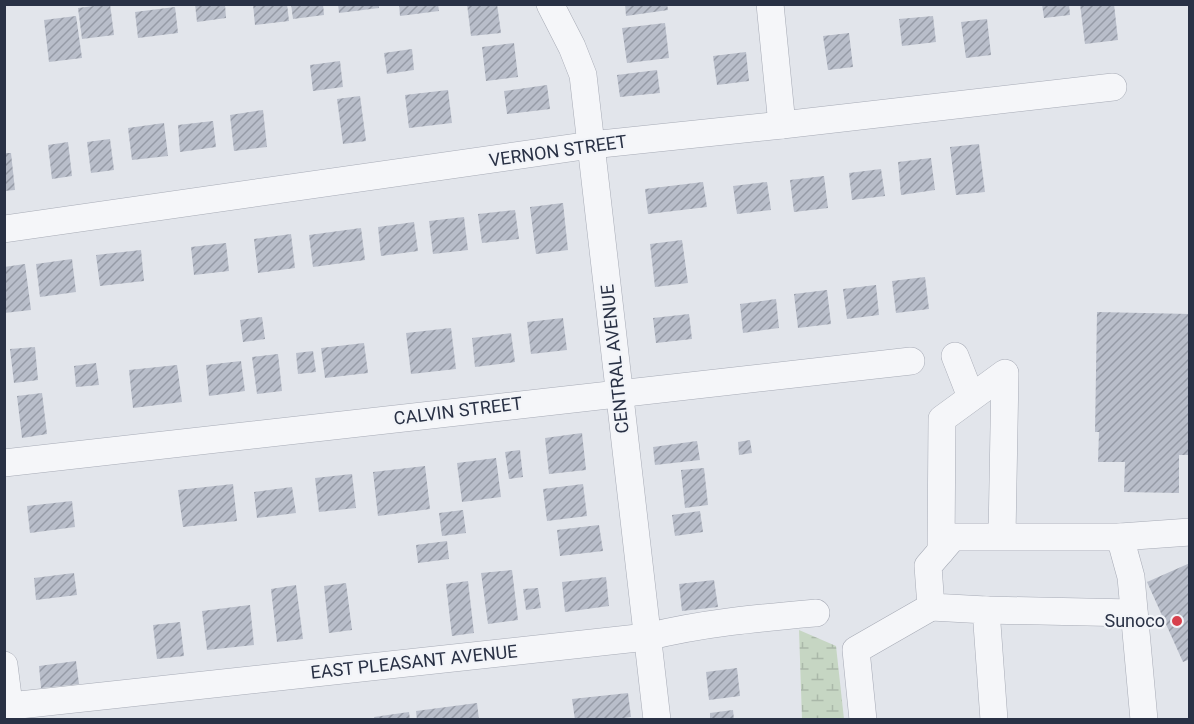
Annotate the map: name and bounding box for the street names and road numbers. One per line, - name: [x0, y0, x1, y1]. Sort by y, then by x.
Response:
- street label: VERNON STREET: [488, 130, 629, 171]
- street label: CENTRAL AVENUE: [596, 284, 633, 435]
- street label: CALVIN STREET: [393, 392, 524, 429]
- street label: EAST PLEASANT AVENUE: [310, 640, 518, 683]

